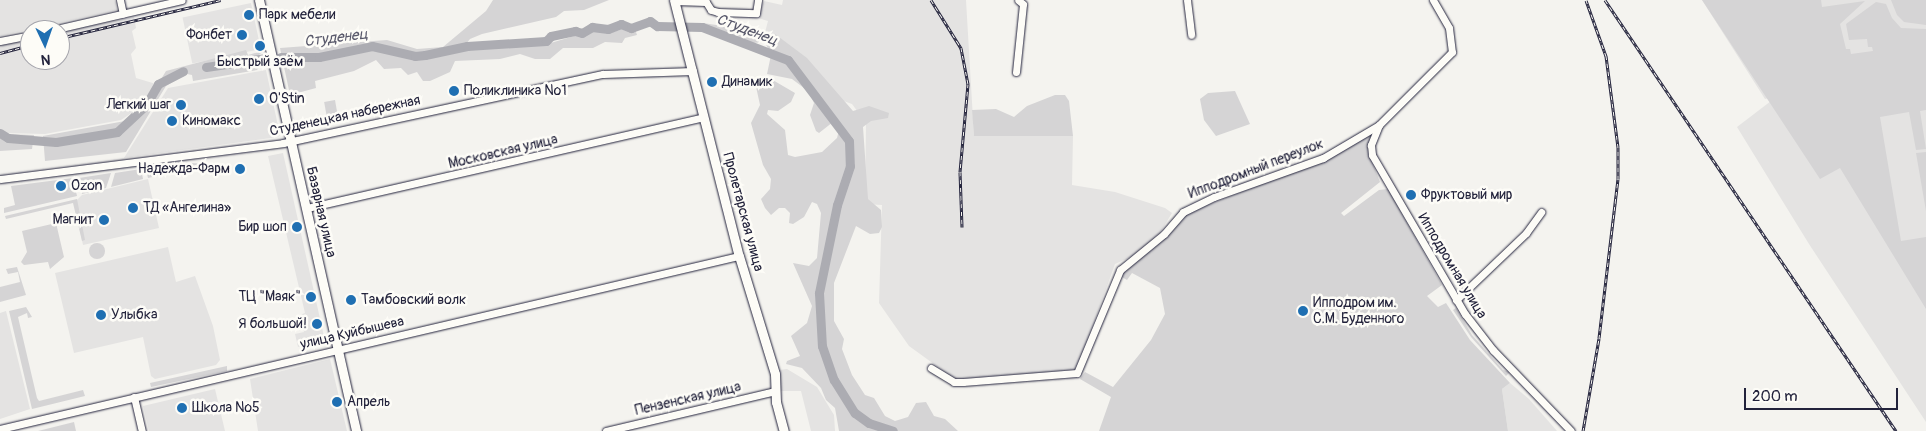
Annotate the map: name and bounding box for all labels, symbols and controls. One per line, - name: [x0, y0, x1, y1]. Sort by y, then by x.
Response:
- place label: Парк мебели: [259, 7, 335, 23]
- marker: Парк мебели: [243, 9, 255, 21]
- water label: Студенец: [714, 10, 780, 50]
- north arrow: [20, 20, 70, 70]
- water label: Студенец: [303, 25, 369, 51]
- place label: Фонбет: [186, 27, 232, 43]
- marker: Фонбет: [236, 29, 248, 41]
- marker: Быстрый заём: [254, 40, 266, 52]
- text: N: [41, 51, 51, 68]
- place label: Быстрый заём: [217, 54, 303, 70]
- place label: Динамик: [722, 74, 773, 90]
- marker: Динамик: [706, 76, 718, 88]
- place label: Поликлиника №1: [464, 83, 567, 99]
- marker: Поликлиника №1: [448, 85, 460, 97]
- place label: O'Stin: [269, 91, 305, 107]
- street label: Студенецкая набережная: [268, 92, 422, 140]
- marker: O'Stin: [253, 93, 265, 105]
- place label: Легкий шаг: [107, 97, 171, 113]
- marker: Легкий шаг: [175, 99, 187, 111]
- place label: Киномакс: [182, 113, 241, 129]
- marker: Киномакс: [166, 115, 178, 127]
- street label: Московская улица: [447, 131, 559, 173]
- street label: Ипподромный переулок: [1186, 135, 1326, 203]
- street label: Пролетарская улица: [719, 151, 767, 273]
- place label: Надежда-Фарм: [138, 161, 230, 177]
- marker: Надежда-Фарм: [234, 163, 246, 175]
- street label: Базарная улица: [302, 165, 340, 259]
- place label: Ozon: [71, 178, 102, 194]
- marker: Ozon: [55, 180, 67, 192]
- place label: Фруктовый мир: [1421, 187, 1512, 203]
- marker: Фруктовый мир: [1405, 189, 1417, 201]
- place label: ТД «Ангелина»: [143, 200, 231, 216]
- marker: ТД «Ангелина»: [127, 202, 139, 214]
- street label: Ипподромная улица: [1414, 210, 1490, 322]
- place label: Магнит: [52, 212, 94, 228]
- marker: Магнит: [98, 214, 110, 226]
- place label: Бир шоп: [238, 219, 287, 235]
- marker: Бир шоп: [291, 221, 303, 233]
- place label: ТЦ "Маяк": [238, 289, 301, 305]
- marker: ТЦ "Маяк": [305, 291, 317, 303]
- place label: Тамбовский волк: [361, 292, 466, 308]
- marker: Тамбовский волк: [345, 294, 357, 306]
- place label: Ипподром им. С.М. Буденного: [1313, 295, 1404, 328]
- marker: Ипподром им. С.М. Буденного: [1297, 305, 1309, 317]
- place label: Улыбка: [111, 307, 158, 323]
- marker: Улыбка: [95, 309, 107, 321]
- street label: улица Куйбышева: [299, 313, 405, 353]
- place label: Я большой!: [238, 316, 307, 332]
- marker: Я большой!: [311, 318, 323, 330]
- scale bar: [1746, 378, 1900, 410]
- street label: Пензенская улица: [633, 379, 743, 419]
- text: 200 m: [1752, 387, 1797, 406]
- place label: Апрель: [347, 394, 391, 410]
- marker: Апрель: [331, 396, 343, 408]
- place label: Школа №5: [192, 400, 260, 416]
- marker: Школа №5: [176, 402, 188, 414]

